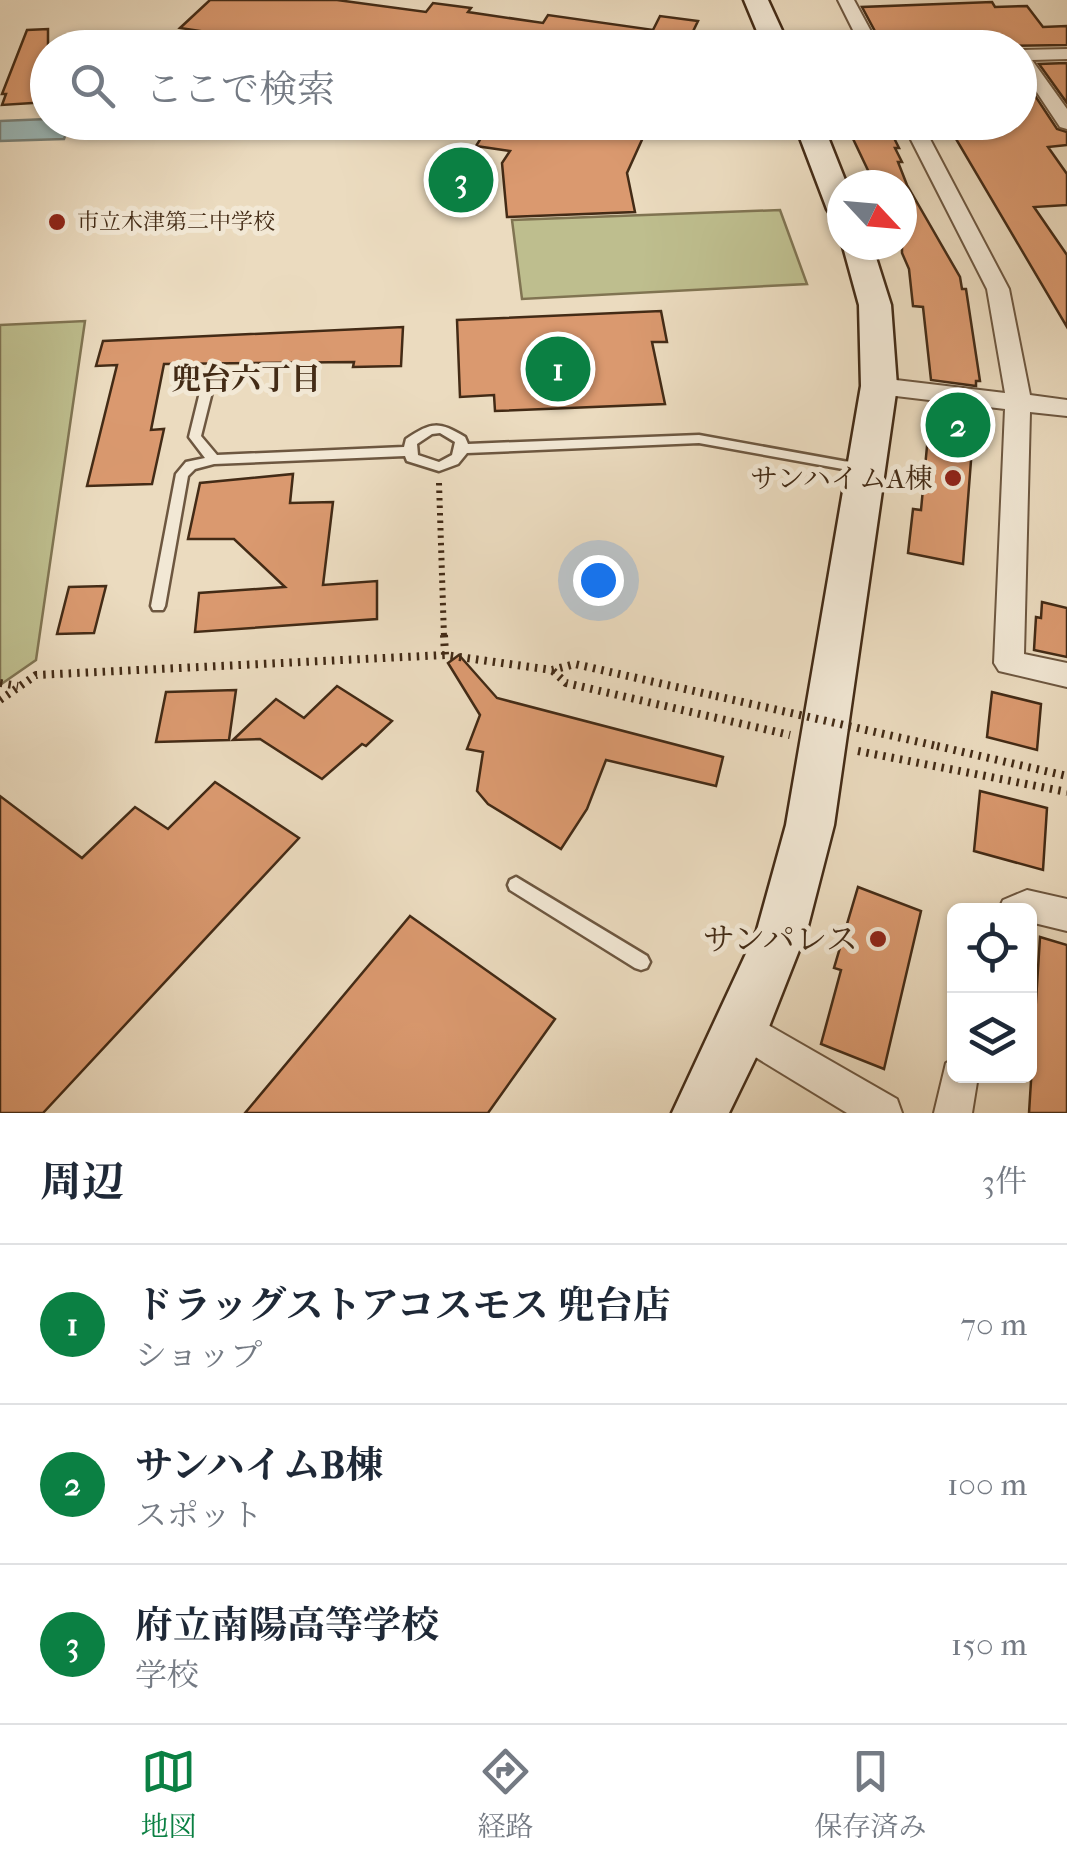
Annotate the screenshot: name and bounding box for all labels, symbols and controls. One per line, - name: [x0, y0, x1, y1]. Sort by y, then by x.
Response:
- search box: [30, 30, 1037, 140]
- icon: search: [65, 58, 120, 113]
- text: ここで検索: [145, 67, 335, 112]
- pin: 3: [428, 142, 494, 218]
- north arrow: [827, 170, 917, 260]
- place label: 市立木津第二中学校: [77, 209, 275, 235]
- marker: 市立木津第二中学校: [46, 211, 68, 233]
- pin: 1: [526, 332, 590, 406]
- district label: 兜台六丁目: [171, 362, 321, 397]
- pin: 2: [926, 388, 990, 462]
- place label: サンハイムA棟: [750, 462, 933, 495]
- marker: サンハイムA棟: [942, 467, 964, 489]
- your location: [573, 555, 624, 606]
- map controls: [947, 903, 1037, 1083]
- button: locate: [947, 903, 1037, 993]
- place label: サンパレス: [703, 921, 858, 958]
- marker: サンパレス: [867, 928, 889, 950]
- button: layers: [947, 993, 1037, 1083]
- text: 周辺: [40, 1158, 124, 1207]
- text: 3件: [982, 1163, 1027, 1200]
- text: ドラッグストアコスモス 兜台店: [135, 1283, 671, 1328]
- text: 1: [67, 1306, 78, 1343]
- text: 70 m: [961, 1306, 1027, 1343]
- text: ショップ: [135, 1337, 262, 1374]
- text: サンハイムB棟: [135, 1443, 383, 1488]
- text: 2: [64, 1466, 81, 1503]
- text: 100 m: [947, 1466, 1027, 1503]
- text: スポット: [135, 1497, 263, 1534]
- text: 府立南陽高等学校: [135, 1603, 439, 1648]
- text: 3: [66, 1626, 79, 1663]
- text: 150 m: [951, 1626, 1027, 1663]
- text: 学校: [135, 1657, 199, 1694]
- tab: 地図: [140, 1744, 197, 1844]
- tab: 経路: [477, 1744, 534, 1844]
- tab: 保存済み: [814, 1744, 927, 1844]

